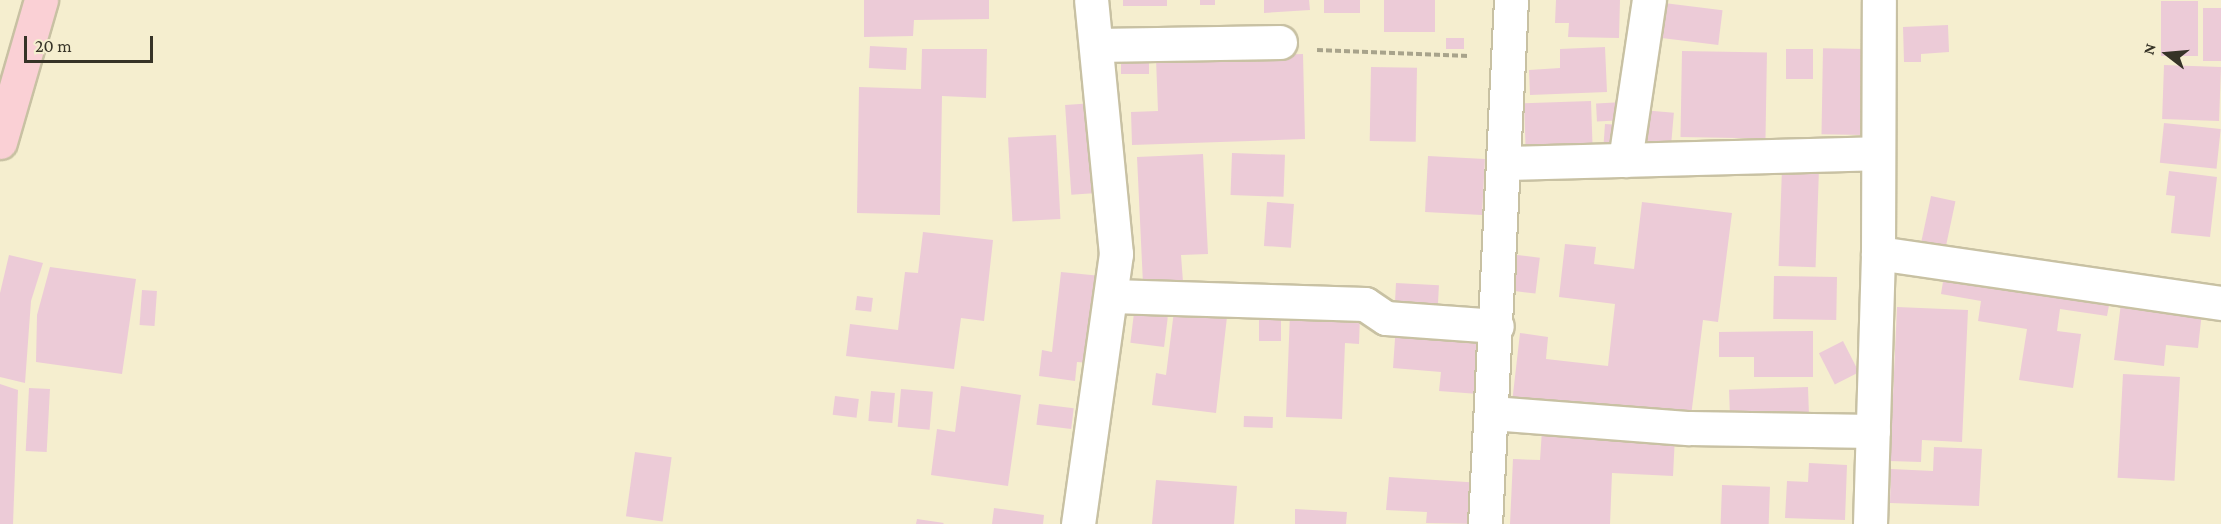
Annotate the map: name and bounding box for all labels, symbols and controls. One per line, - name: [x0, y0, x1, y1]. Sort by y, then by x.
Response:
- scale bar: [27, 24, 156, 62]
- north arrow: [2137, 24, 2197, 84]
- text: 20 m: [35, 36, 72, 56]
- text: N: [2140, 41, 2159, 56]

